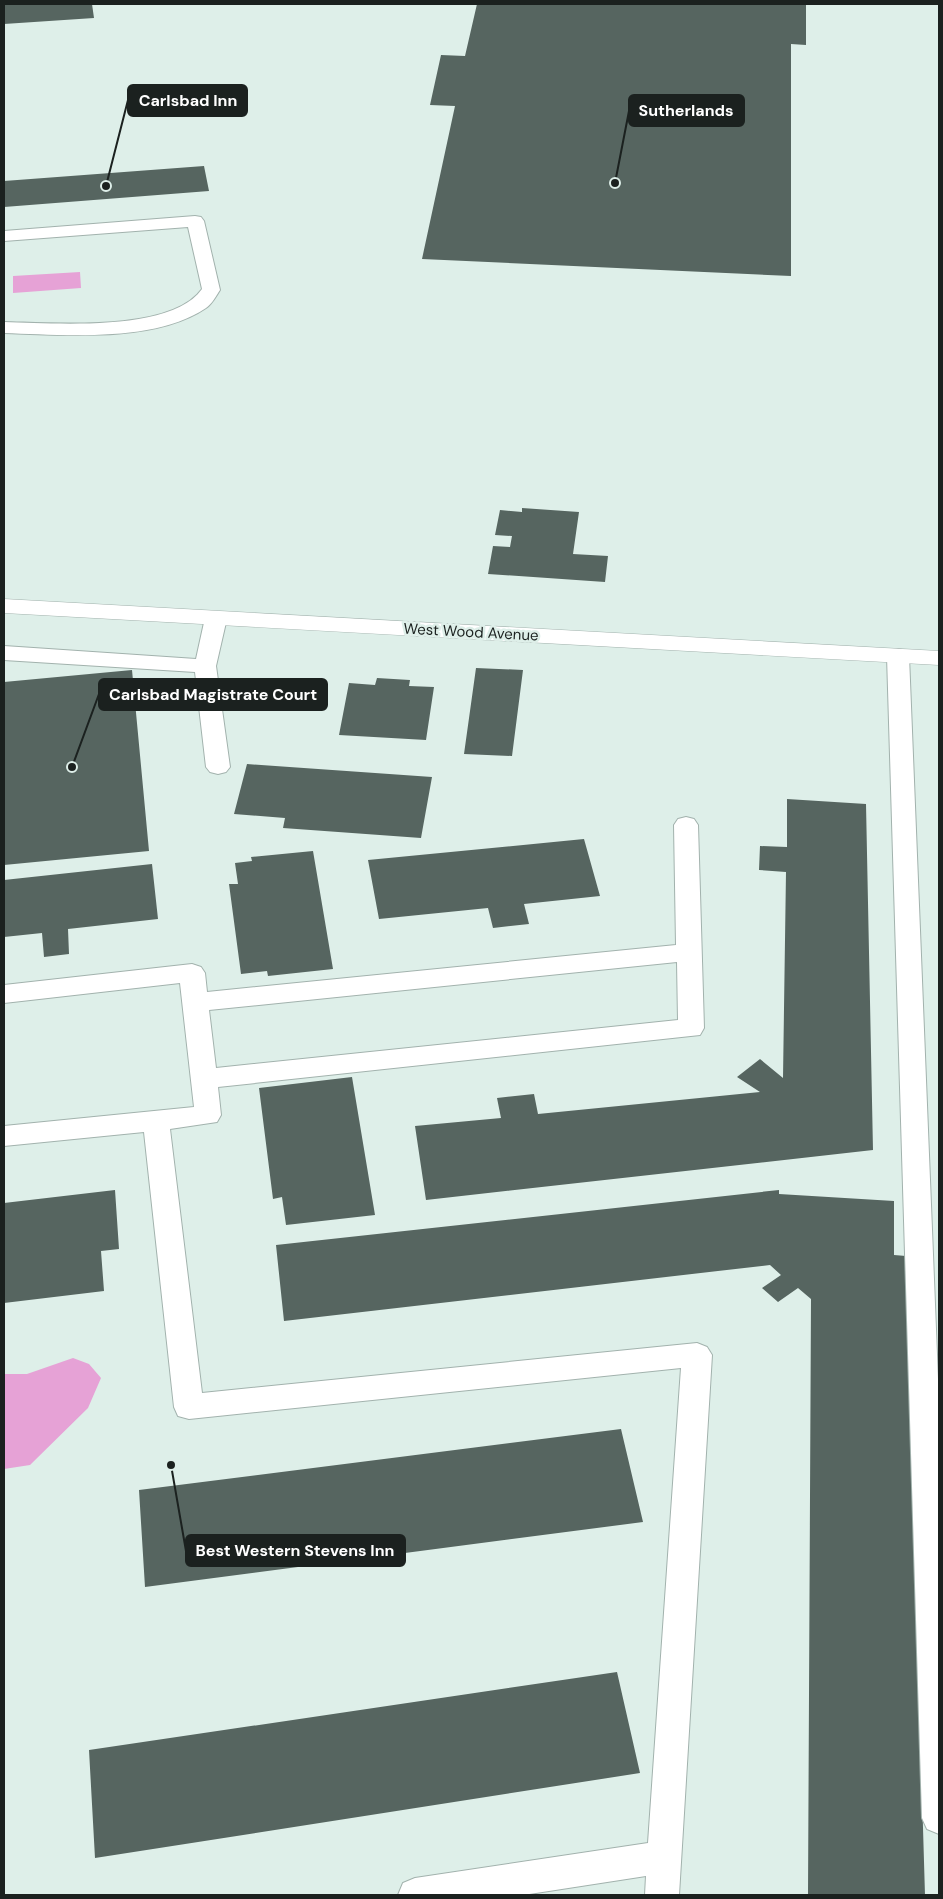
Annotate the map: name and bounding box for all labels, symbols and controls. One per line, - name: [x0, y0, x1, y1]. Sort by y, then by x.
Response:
- callout: Carlsbad Inn: [128, 85, 247, 116]
- text: Carlsbad Inn: [139, 90, 237, 111]
- callout: Sutherlands: [629, 95, 744, 126]
- text: Sutherlands: [638, 100, 734, 121]
- street label: West Wood Avenue: [403, 618, 539, 646]
- callout: Carlsbad Magistrate Court: [99, 679, 327, 710]
- text: Carlsbad Magistrate Court: [109, 684, 317, 705]
- callout: Best Western Stevens Inn: [186, 1535, 405, 1566]
- text: Best Western Stevens Inn: [196, 1540, 394, 1561]

